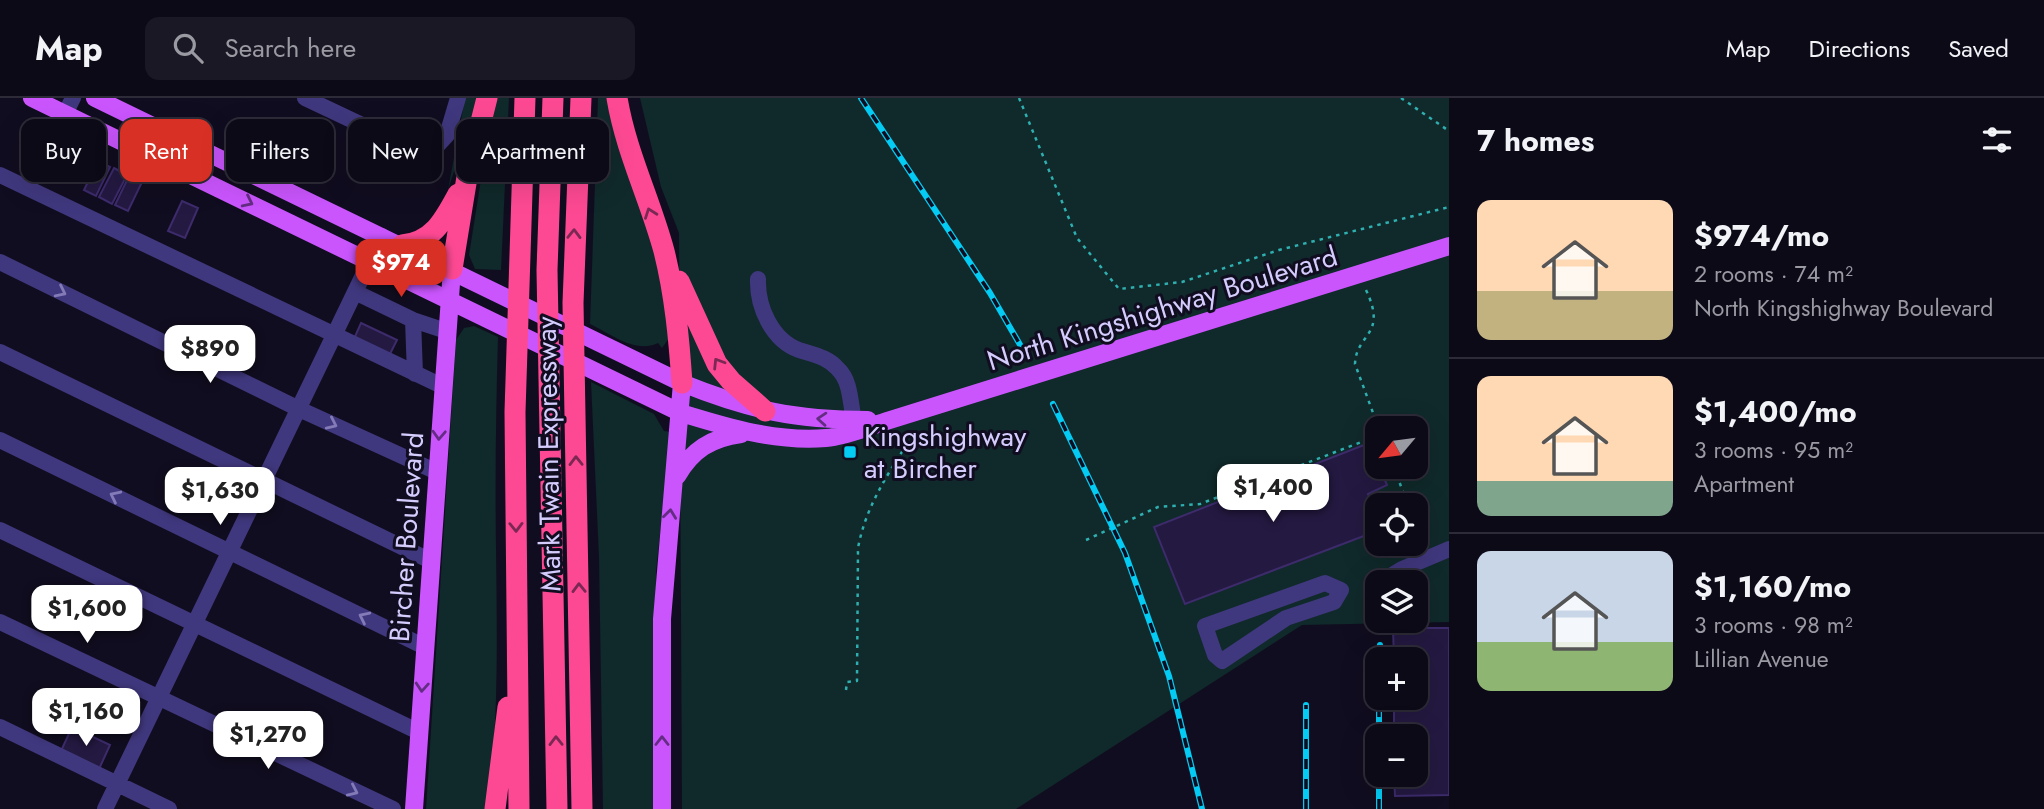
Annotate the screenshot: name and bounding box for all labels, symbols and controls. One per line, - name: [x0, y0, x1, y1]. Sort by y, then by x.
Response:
- search box: [145, 17, 635, 80]
- text: Map: [35, 25, 103, 72]
- icon: search: [169, 29, 207, 67]
- text: Search here: [225, 29, 356, 67]
- text: Map: [1726, 31, 1771, 66]
- text: Directions: [1809, 31, 1910, 66]
- text: Saved: [1948, 31, 2009, 66]
- chip: Buy: [21, 119, 106, 182]
- chip: Rent: [120, 119, 212, 182]
- chip: Filters: [226, 119, 334, 182]
- chip: New: [348, 119, 442, 182]
- chip: Apartment: [456, 119, 609, 182]
- text: 7 homes: [1477, 119, 1594, 162]
- icon: filters: [1978, 121, 2016, 159]
- one-way arrow: [241, 194, 253, 208]
- one-way arrow: [645, 207, 659, 219]
- text: $974/mo: [1694, 214, 1829, 257]
- one-way arrow: [567, 228, 582, 239]
- icon: home: [1533, 228, 1617, 312]
- street label: North Kingshighway Boulevard: [982, 236, 1342, 381]
- pin: $974: [360, 240, 442, 299]
- text: $974: [372, 245, 430, 279]
- text: 2 rooms · 74 m²: [1694, 257, 1853, 291]
- one-way arrow: [54, 283, 66, 297]
- text: North Kingshighway Boulevard: [1694, 291, 1993, 325]
- street label: Mark Twain Expressway: [526, 315, 571, 592]
- pin: $890: [169, 326, 251, 385]
- text: $890: [180, 331, 240, 365]
- one-way arrow: [713, 357, 726, 370]
- text: $1,400/mo: [1694, 390, 1857, 433]
- icon: home: [1533, 404, 1617, 488]
- one-way arrow: [816, 412, 827, 427]
- one-way arrow: [325, 415, 337, 429]
- place label: Kingshighway at Bircher: [864, 416, 1027, 489]
- north arrow: [1365, 416, 1428, 480]
- map controls: [1365, 416, 1428, 787]
- one-way arrow: [432, 430, 447, 441]
- street label: Bircher Boulevard: [379, 431, 434, 643]
- text: 3 rooms · 95 m²: [1694, 433, 1853, 467]
- marker: Kingshighway at Bircher: [842, 444, 858, 460]
- one-way arrow: [569, 456, 584, 467]
- pin: $1,400: [1216, 464, 1330, 524]
- text: Apartment: [1694, 467, 1794, 501]
- pin: $1,630: [163, 468, 277, 527]
- text: $1,400: [1233, 470, 1313, 504]
- text: $1,630: [181, 473, 259, 507]
- one-way arrow: [110, 491, 122, 505]
- button: locate: [1365, 493, 1428, 556]
- one-way arrow: [662, 508, 677, 519]
- one-way arrow: [508, 522, 524, 533]
- text: $1,160/mo: [1694, 565, 1851, 608]
- button: layers: [1365, 570, 1428, 633]
- icon: home: [1533, 579, 1617, 663]
- one-way arrow: [571, 582, 587, 593]
- pin: $1,600: [30, 586, 144, 645]
- text: $1,600: [47, 591, 127, 625]
- text: 3 rooms · 98 m²: [1694, 608, 1853, 642]
- one-way arrow: [359, 611, 371, 625]
- text: Lillian Avenue: [1694, 642, 1829, 676]
- button: +: [1365, 647, 1428, 710]
- one-way arrow: [415, 681, 430, 692]
- pin: $1,160: [29, 688, 143, 748]
- text: $1,160: [48, 694, 124, 728]
- pin: $1,270: [211, 712, 325, 771]
- text: $1,270: [229, 717, 307, 751]
- button: −: [1365, 724, 1428, 787]
- one-way arrow: [548, 735, 563, 746]
- one-way arrow: [654, 735, 670, 746]
- one-way arrow: [346, 783, 359, 797]

